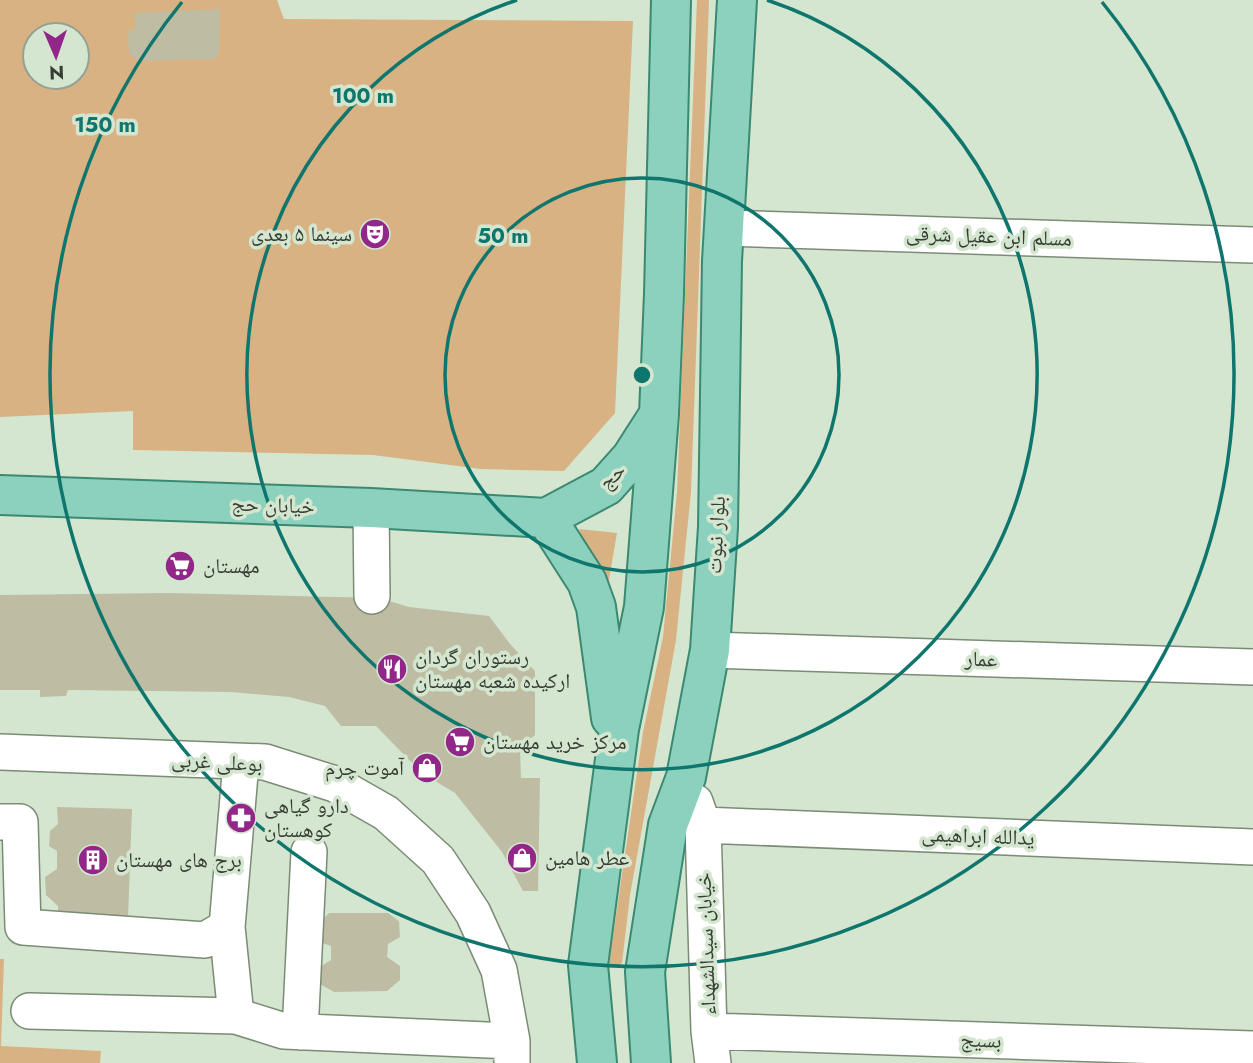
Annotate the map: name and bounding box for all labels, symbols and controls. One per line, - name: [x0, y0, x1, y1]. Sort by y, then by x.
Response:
- north arrow: [21, 21, 91, 91]
- text: N: [49, 59, 65, 86]
- text: 100 m: [332, 81, 394, 111]
- text: 150 m: [74, 110, 136, 140]
- theatre icon: سینما ۵ بعدی: [358, 217, 392, 251]
- street label: مسلم ابن عقیل شرقی: [906, 218, 1072, 254]
- place label: سینما ۵ بعدی: [251, 219, 352, 249]
- text: 50 m: [478, 221, 528, 251]
- centre of rings: [630, 363, 654, 387]
- street label: حج: [592, 456, 632, 496]
- street label: خیابان حج: [231, 489, 315, 521]
- street label: بلوار نبوت: [699, 495, 733, 575]
- supermarket icon: مهستان: [163, 549, 197, 583]
- place label: مهستان: [203, 551, 260, 581]
- place label: رستوران گردان ارکیده شعبه مهستان: [415, 642, 570, 696]
- street label: عمار: [963, 643, 998, 675]
- restaurant icon: رستوران گردان ارکیده شعبه مهستان: [375, 652, 409, 686]
- supermarket icon: مرکز خرید مهستان: [443, 725, 477, 759]
- place label: مرکز خرید مهستان: [483, 727, 627, 757]
- street label: بوعلی غربی: [171, 745, 263, 779]
- shop icon: آموت چرم: [410, 751, 444, 785]
- place label: آموت چرم: [325, 753, 405, 783]
- place label: دارو گیاهی کوهستان: [264, 791, 349, 845]
- pharmacy icon: دارو گیاهی کوهستان: [224, 801, 258, 835]
- street label: یدالله ابراهیمی: [921, 819, 1035, 853]
- shop icon: عطر هامین: [505, 841, 539, 875]
- building icon: برج های مهستان: [76, 843, 110, 877]
- place label: عطر هامین: [545, 843, 629, 873]
- place label: برج های مهستان: [116, 845, 242, 875]
- street label: خیابان سیدالشهداء: [689, 872, 723, 1016]
- street label: بسیج: [960, 1024, 1002, 1056]

